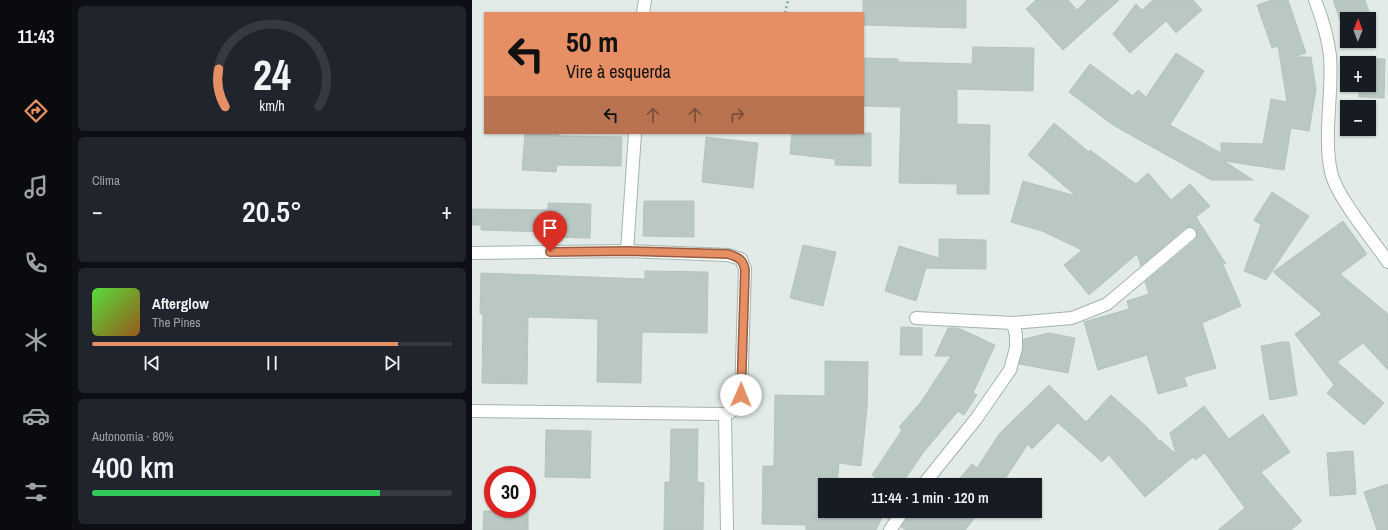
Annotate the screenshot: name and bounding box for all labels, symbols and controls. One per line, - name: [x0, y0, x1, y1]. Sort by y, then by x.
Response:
- north arrow: [1340, 12, 1376, 48]
- map controls: [1340, 12, 1376, 136]
- text: 50 m: [566, 23, 618, 61]
- text: 11:43: [18, 24, 54, 49]
- icon: left: [500, 28, 552, 80]
- text: 24: [253, 46, 291, 102]
- button: +: [1340, 56, 1376, 92]
- text: Vire à esquerda: [566, 59, 671, 84]
- text: km/h: [259, 95, 285, 114]
- icon: directions: [22, 97, 50, 125]
- button: −: [1340, 100, 1376, 136]
- icon: left: [600, 104, 622, 126]
- icon: ahead: [642, 104, 664, 126]
- icon: ahead: [684, 104, 706, 126]
- icon: right: [726, 104, 748, 126]
- text: Clima: [92, 172, 120, 189]
- icon: music: [22, 173, 50, 201]
- text: 20.5°: [242, 191, 302, 231]
- text: −: [92, 196, 103, 226]
- text: +: [441, 196, 452, 226]
- pin: [533, 211, 567, 252]
- icon: arrive: [539, 217, 561, 239]
- icon: phone: [22, 249, 50, 277]
- text: Afterglow: [152, 293, 209, 314]
- text: The Pines: [152, 314, 201, 331]
- icon: climate: [22, 326, 50, 354]
- icon: previous: [141, 352, 163, 374]
- icon: pause: [261, 352, 283, 374]
- icon: next: [381, 352, 403, 374]
- position arrow: [720, 374, 762, 416]
- icon: car: [22, 402, 50, 430]
- text: Autonomia · 80%: [92, 428, 174, 445]
- text: 400 km: [92, 447, 174, 487]
- speed limit sign: 30: [484, 466, 536, 518]
- icon: filters: [22, 478, 50, 506]
- text: 11:44 · 1 min · 120 m: [871, 487, 989, 508]

